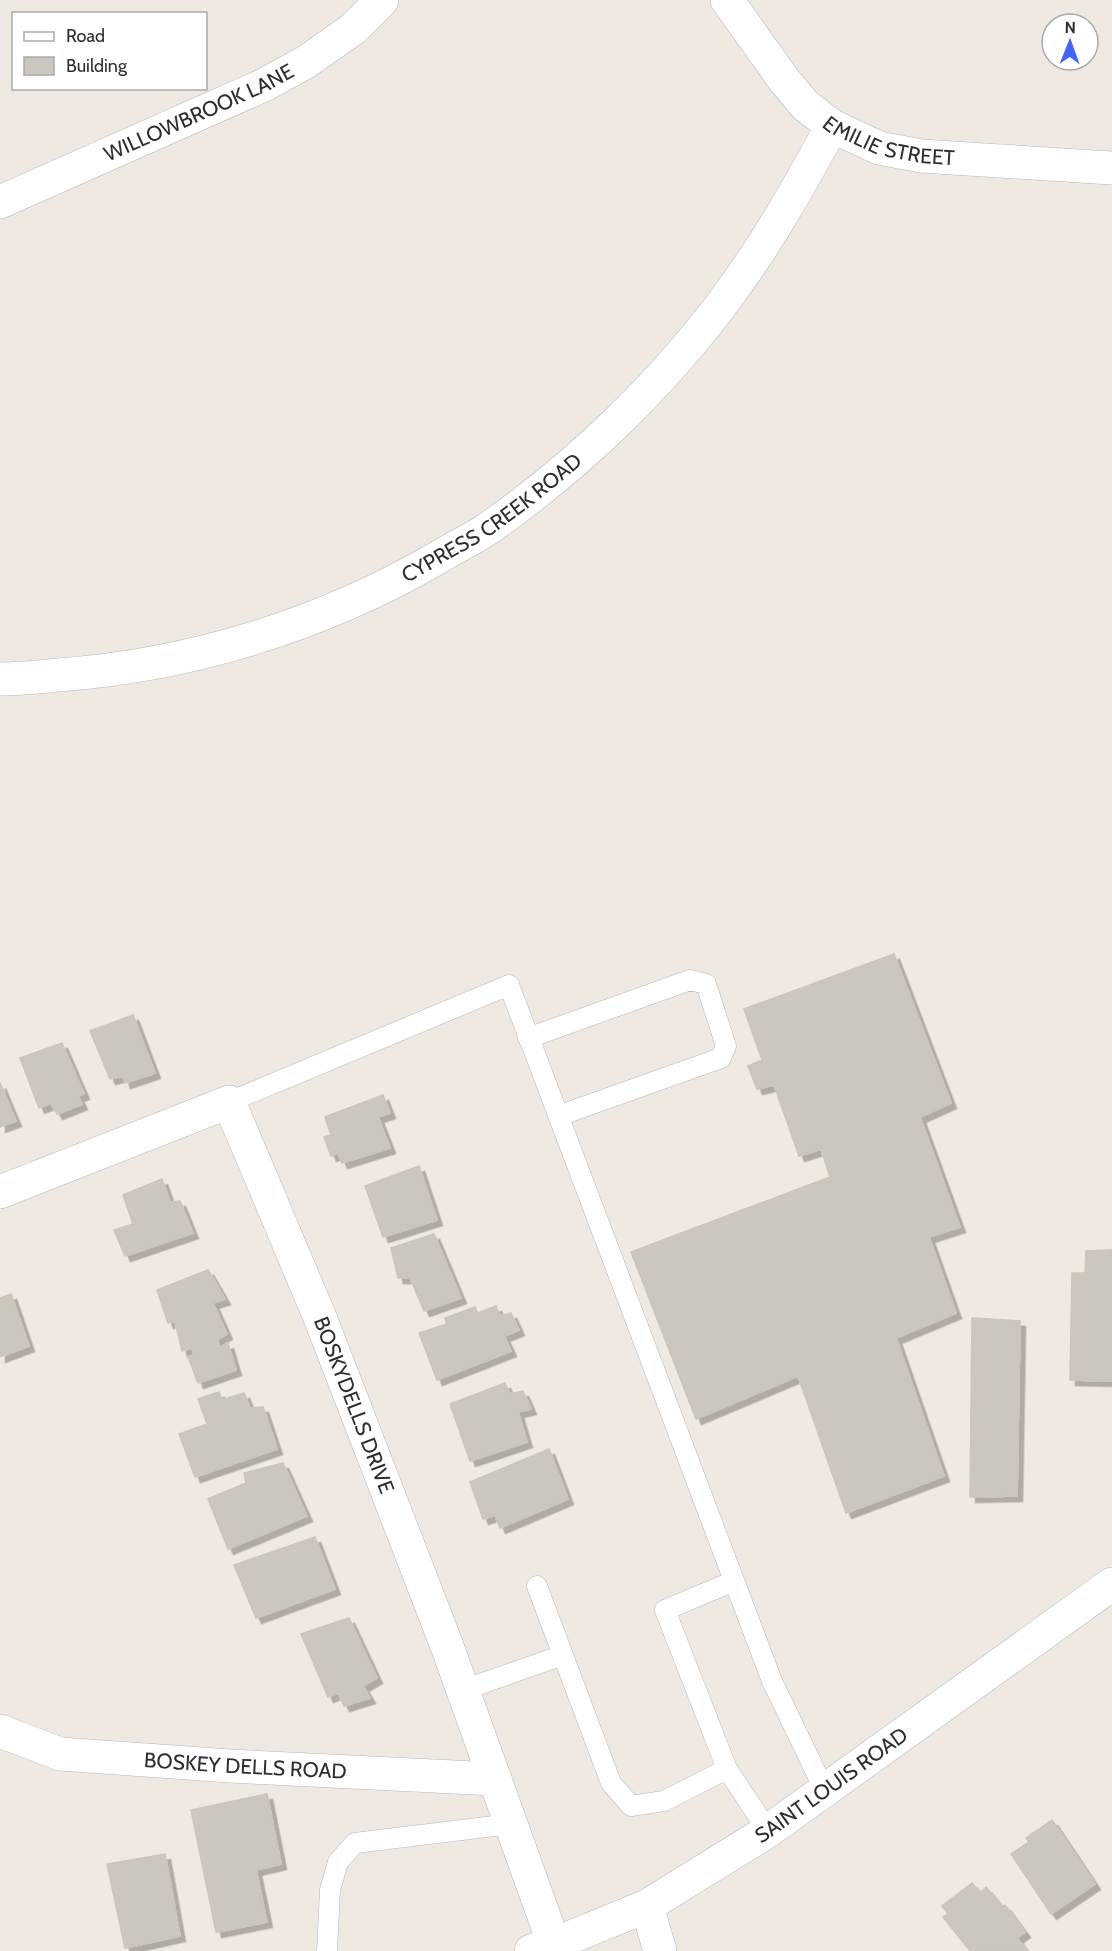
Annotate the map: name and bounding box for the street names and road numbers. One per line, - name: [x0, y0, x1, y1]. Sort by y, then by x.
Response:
- street label: WILLOWBROOK LANE: [100, 58, 298, 166]
- street label: EMILIE STREET: [818, 111, 955, 170]
- street label: CYPRESS CREEK ROAD: [397, 448, 587, 587]
- street label: BOSKYDELLS DRIVE: [309, 1313, 400, 1497]
- street label: SAINT LOUIS ROAD: [750, 1722, 912, 1848]
- street label: BOSKEY DELLS ROAD: [143, 1747, 347, 1784]

